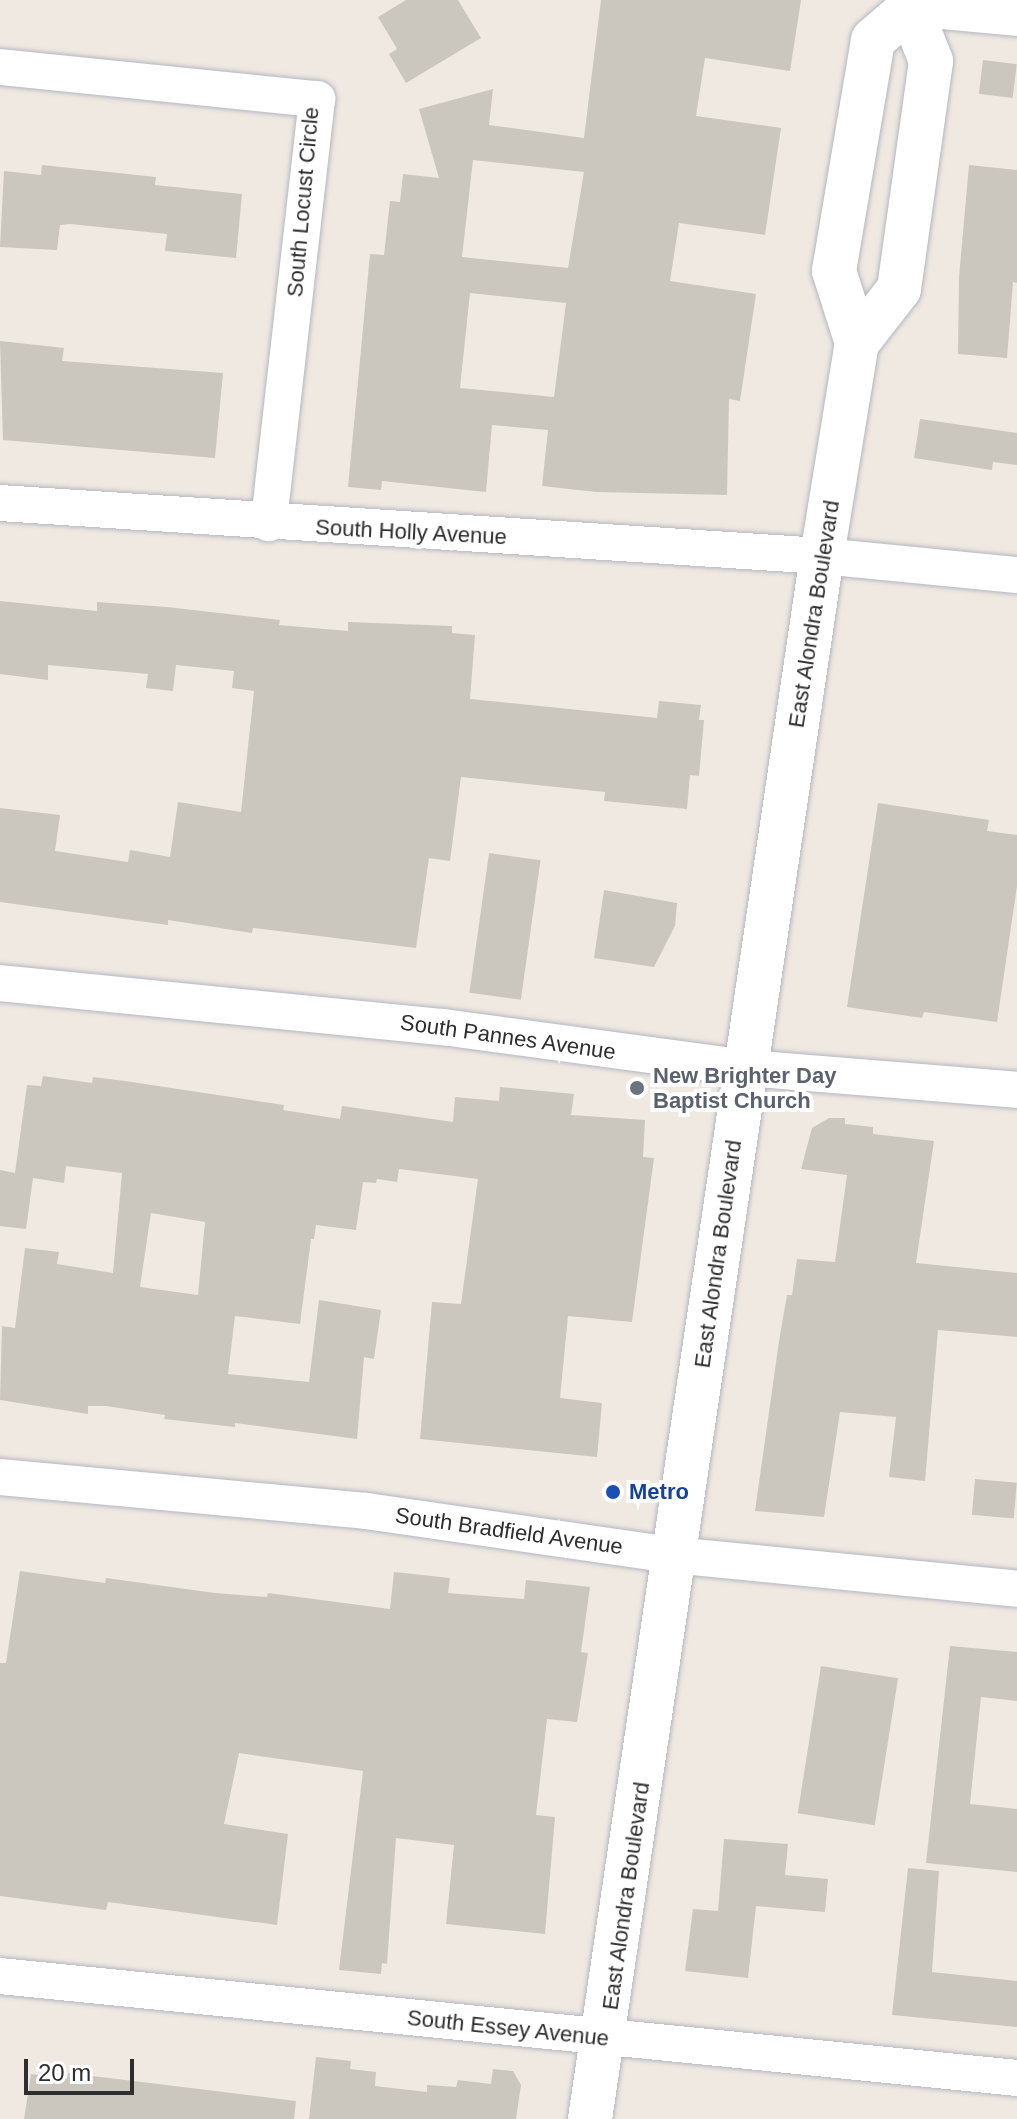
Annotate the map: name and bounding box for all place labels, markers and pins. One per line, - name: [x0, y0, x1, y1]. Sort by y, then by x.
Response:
- place label: New Brighter Day Baptist Church: [653, 1062, 836, 1114]
- marker: New Brighter Day Baptist Church: [628, 1079, 646, 1097]
- place label: Metro: [629, 1479, 689, 1505]
- marker: Metro: [604, 1483, 622, 1501]

